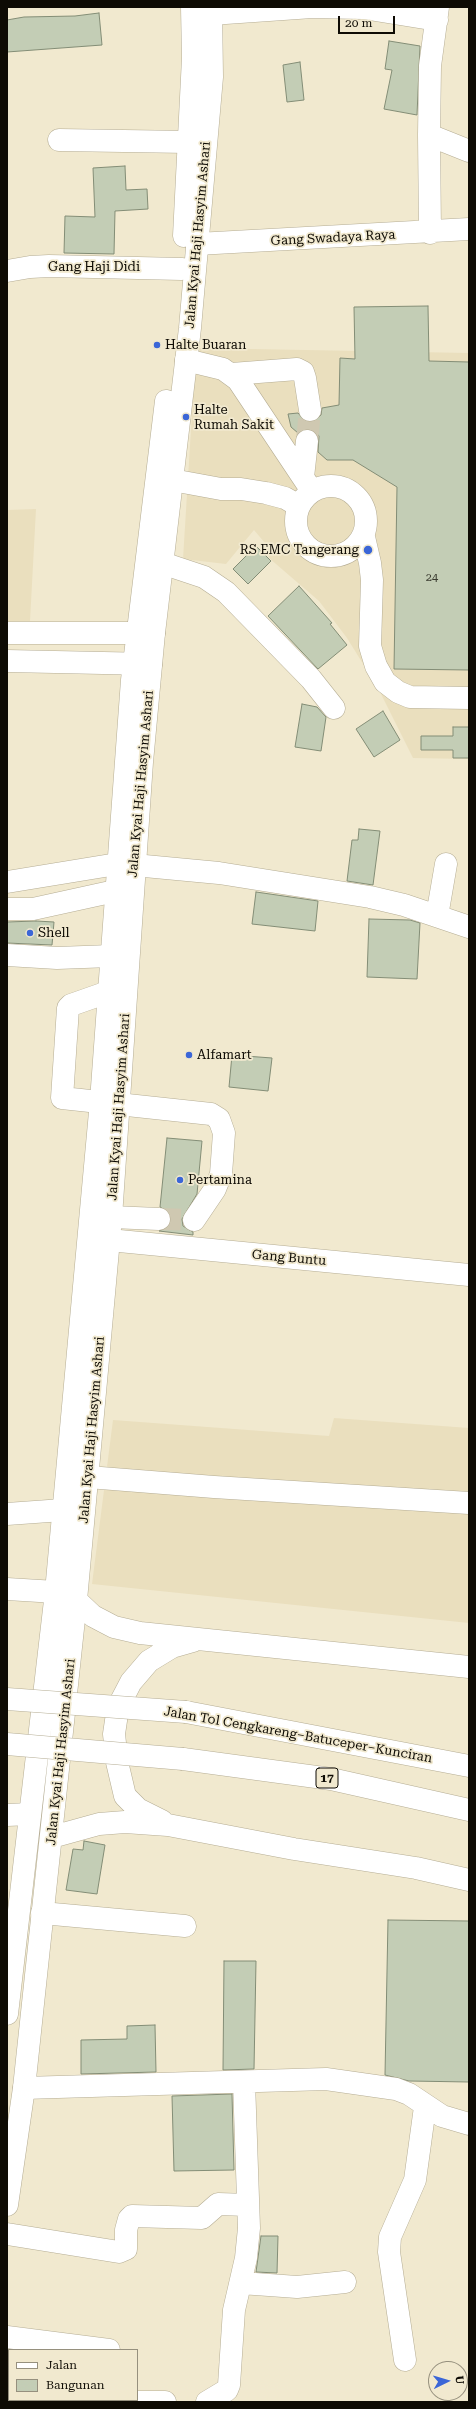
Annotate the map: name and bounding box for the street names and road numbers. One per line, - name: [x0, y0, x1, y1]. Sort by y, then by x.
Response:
- street label: Jalan Kyai Haji Hasyim Ashari: [182, 141, 214, 329]
- street label: Gang Swadaya Raya: [270, 227, 396, 249]
- street label: Gang Haji Didi: [48, 259, 140, 275]
- street label: Jalan Kyai Haji Hasyim Ashari: [125, 690, 157, 878]
- street label: Jalan Kyai Haji Hasyim Ashari: [105, 1013, 133, 1201]
- street label: Gang Buntu: [251, 1247, 327, 1269]
- street label: Jalan Kyai Haji Hasyim Ashari: [76, 1336, 108, 1524]
- street label: Jalan Kyai Haji Hasyim Ashari: [43, 1658, 79, 1846]
- street label: Jalan Tol Cengkareng–Batuceper–Kunciran: [162, 1704, 434, 1766]
- road number: 17: [316, 1768, 338, 1788]

